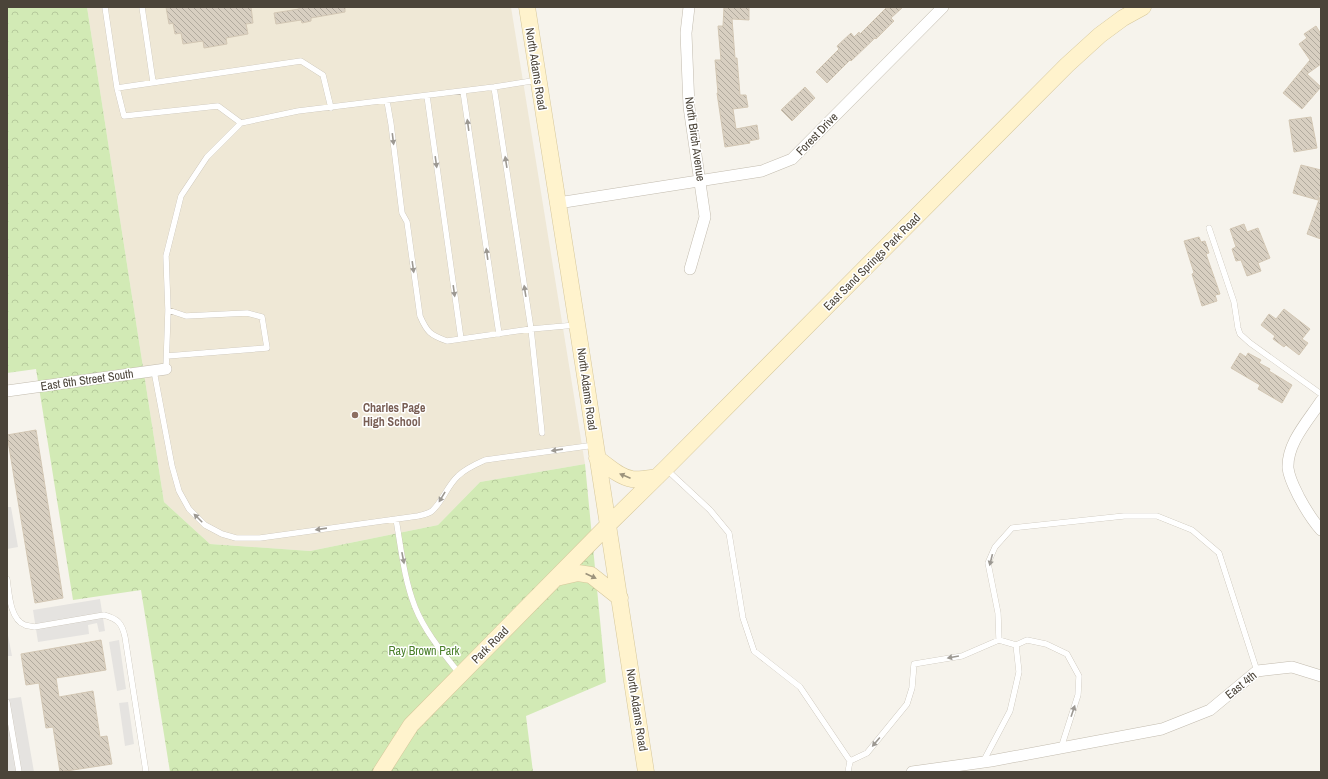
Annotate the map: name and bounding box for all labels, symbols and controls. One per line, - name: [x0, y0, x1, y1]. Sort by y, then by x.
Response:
- street label: North Adams Road: [522, 27, 550, 111]
- street label: North Birch Avenue: [681, 96, 709, 182]
- street label: Forest Drive: [793, 109, 841, 159]
- one-way arrow: [465, 119, 471, 131]
- one-way arrow: [390, 133, 396, 145]
- one-way arrow: [433, 156, 439, 168]
- one-way arrow: [503, 156, 509, 168]
- street label: East Sand Springs Park Road: [820, 210, 924, 314]
- one-way arrow: [484, 248, 490, 260]
- one-way arrow: [410, 261, 416, 273]
- one-way arrow: [451, 285, 457, 297]
- one-way arrow: [522, 285, 528, 297]
- street label: North Adams Road: [573, 347, 601, 431]
- street label: East 6th Street South: [40, 366, 134, 394]
- place label: Charles Page High School: [363, 400, 426, 430]
- marker: Charles Page High School: [350, 410, 360, 420]
- one-way arrow: [551, 447, 563, 453]
- one-way arrow: [620, 473, 631, 479]
- one-way arrow: [439, 491, 446, 503]
- one-way arrow: [193, 513, 203, 523]
- one-way arrow: [315, 526, 327, 532]
- one-way arrow: [400, 552, 406, 564]
- one-way arrow: [987, 554, 993, 567]
- one-way arrow: [585, 573, 597, 579]
- street label: Park Road: [468, 623, 512, 667]
- park label: Ray Brown Park: [388, 643, 460, 659]
- one-way arrow: [947, 654, 959, 660]
- street label: East 4th: [1222, 667, 1260, 703]
- street label: North Adams Road: [623, 668, 651, 752]
- one-way arrow: [1070, 705, 1076, 717]
- one-way arrow: [871, 736, 880, 747]

